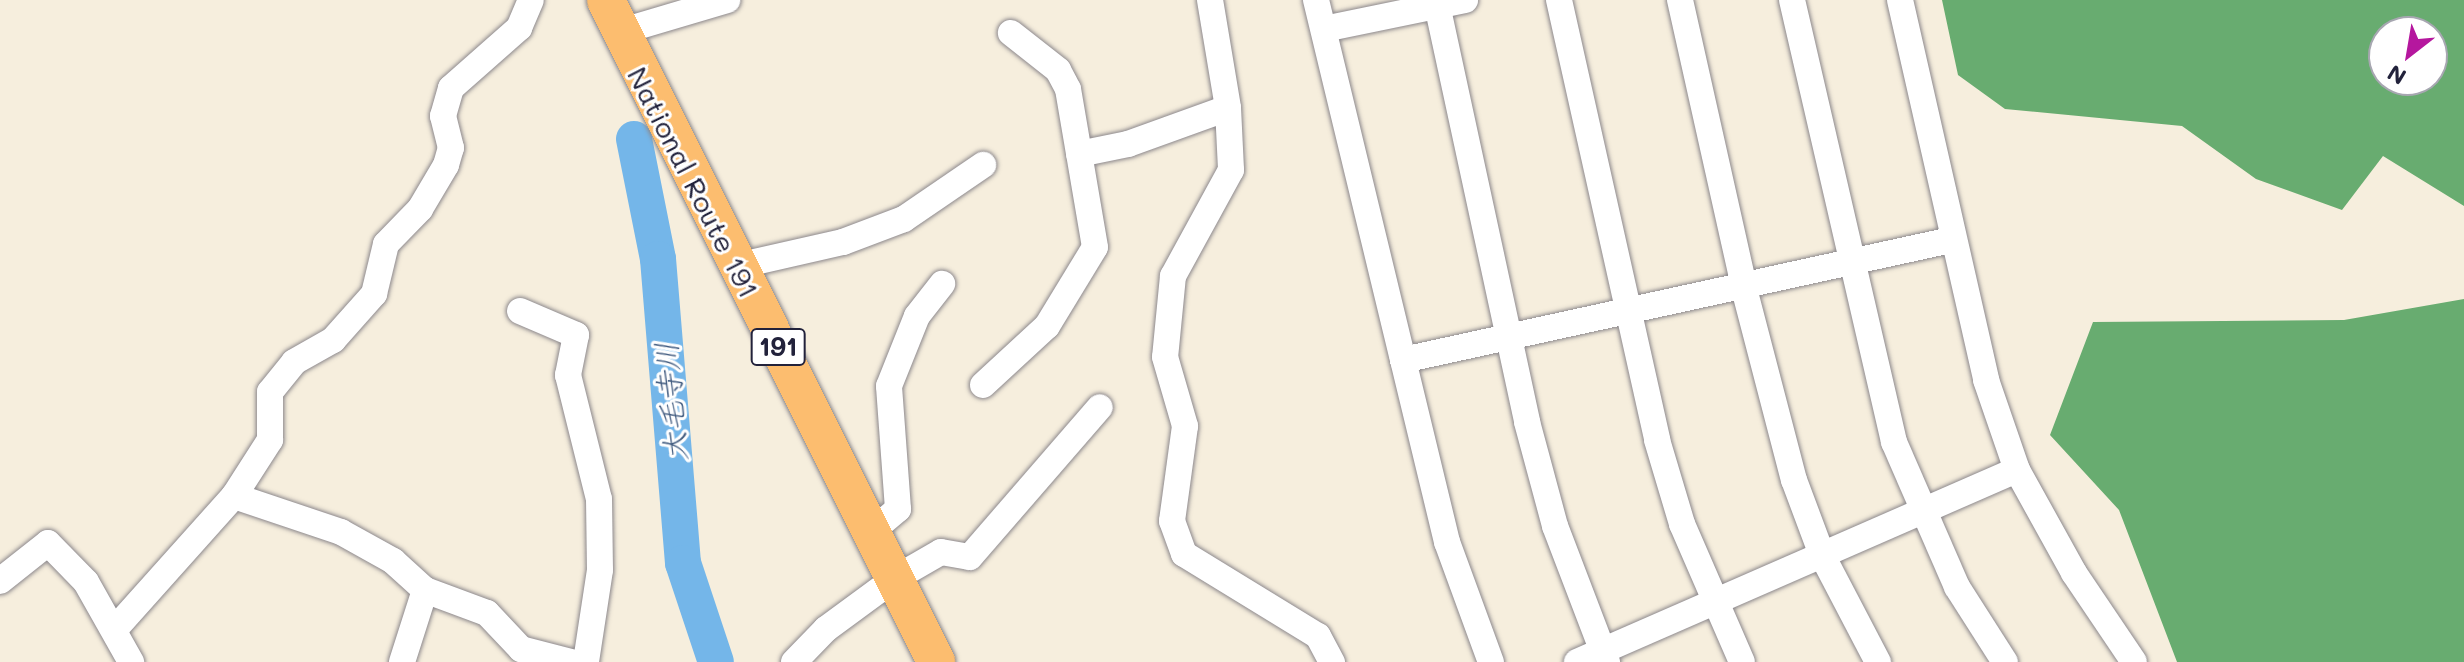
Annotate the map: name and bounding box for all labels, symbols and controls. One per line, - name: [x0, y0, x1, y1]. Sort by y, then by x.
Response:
- north arrow: [2368, 16, 2448, 96]
- text: N: [2382, 59, 2411, 92]
- street label: National Route 191: [621, 61, 767, 303]
- road number: 191: [750, 325, 806, 369]
- water label: 大毛寺川: [647, 341, 693, 463]

